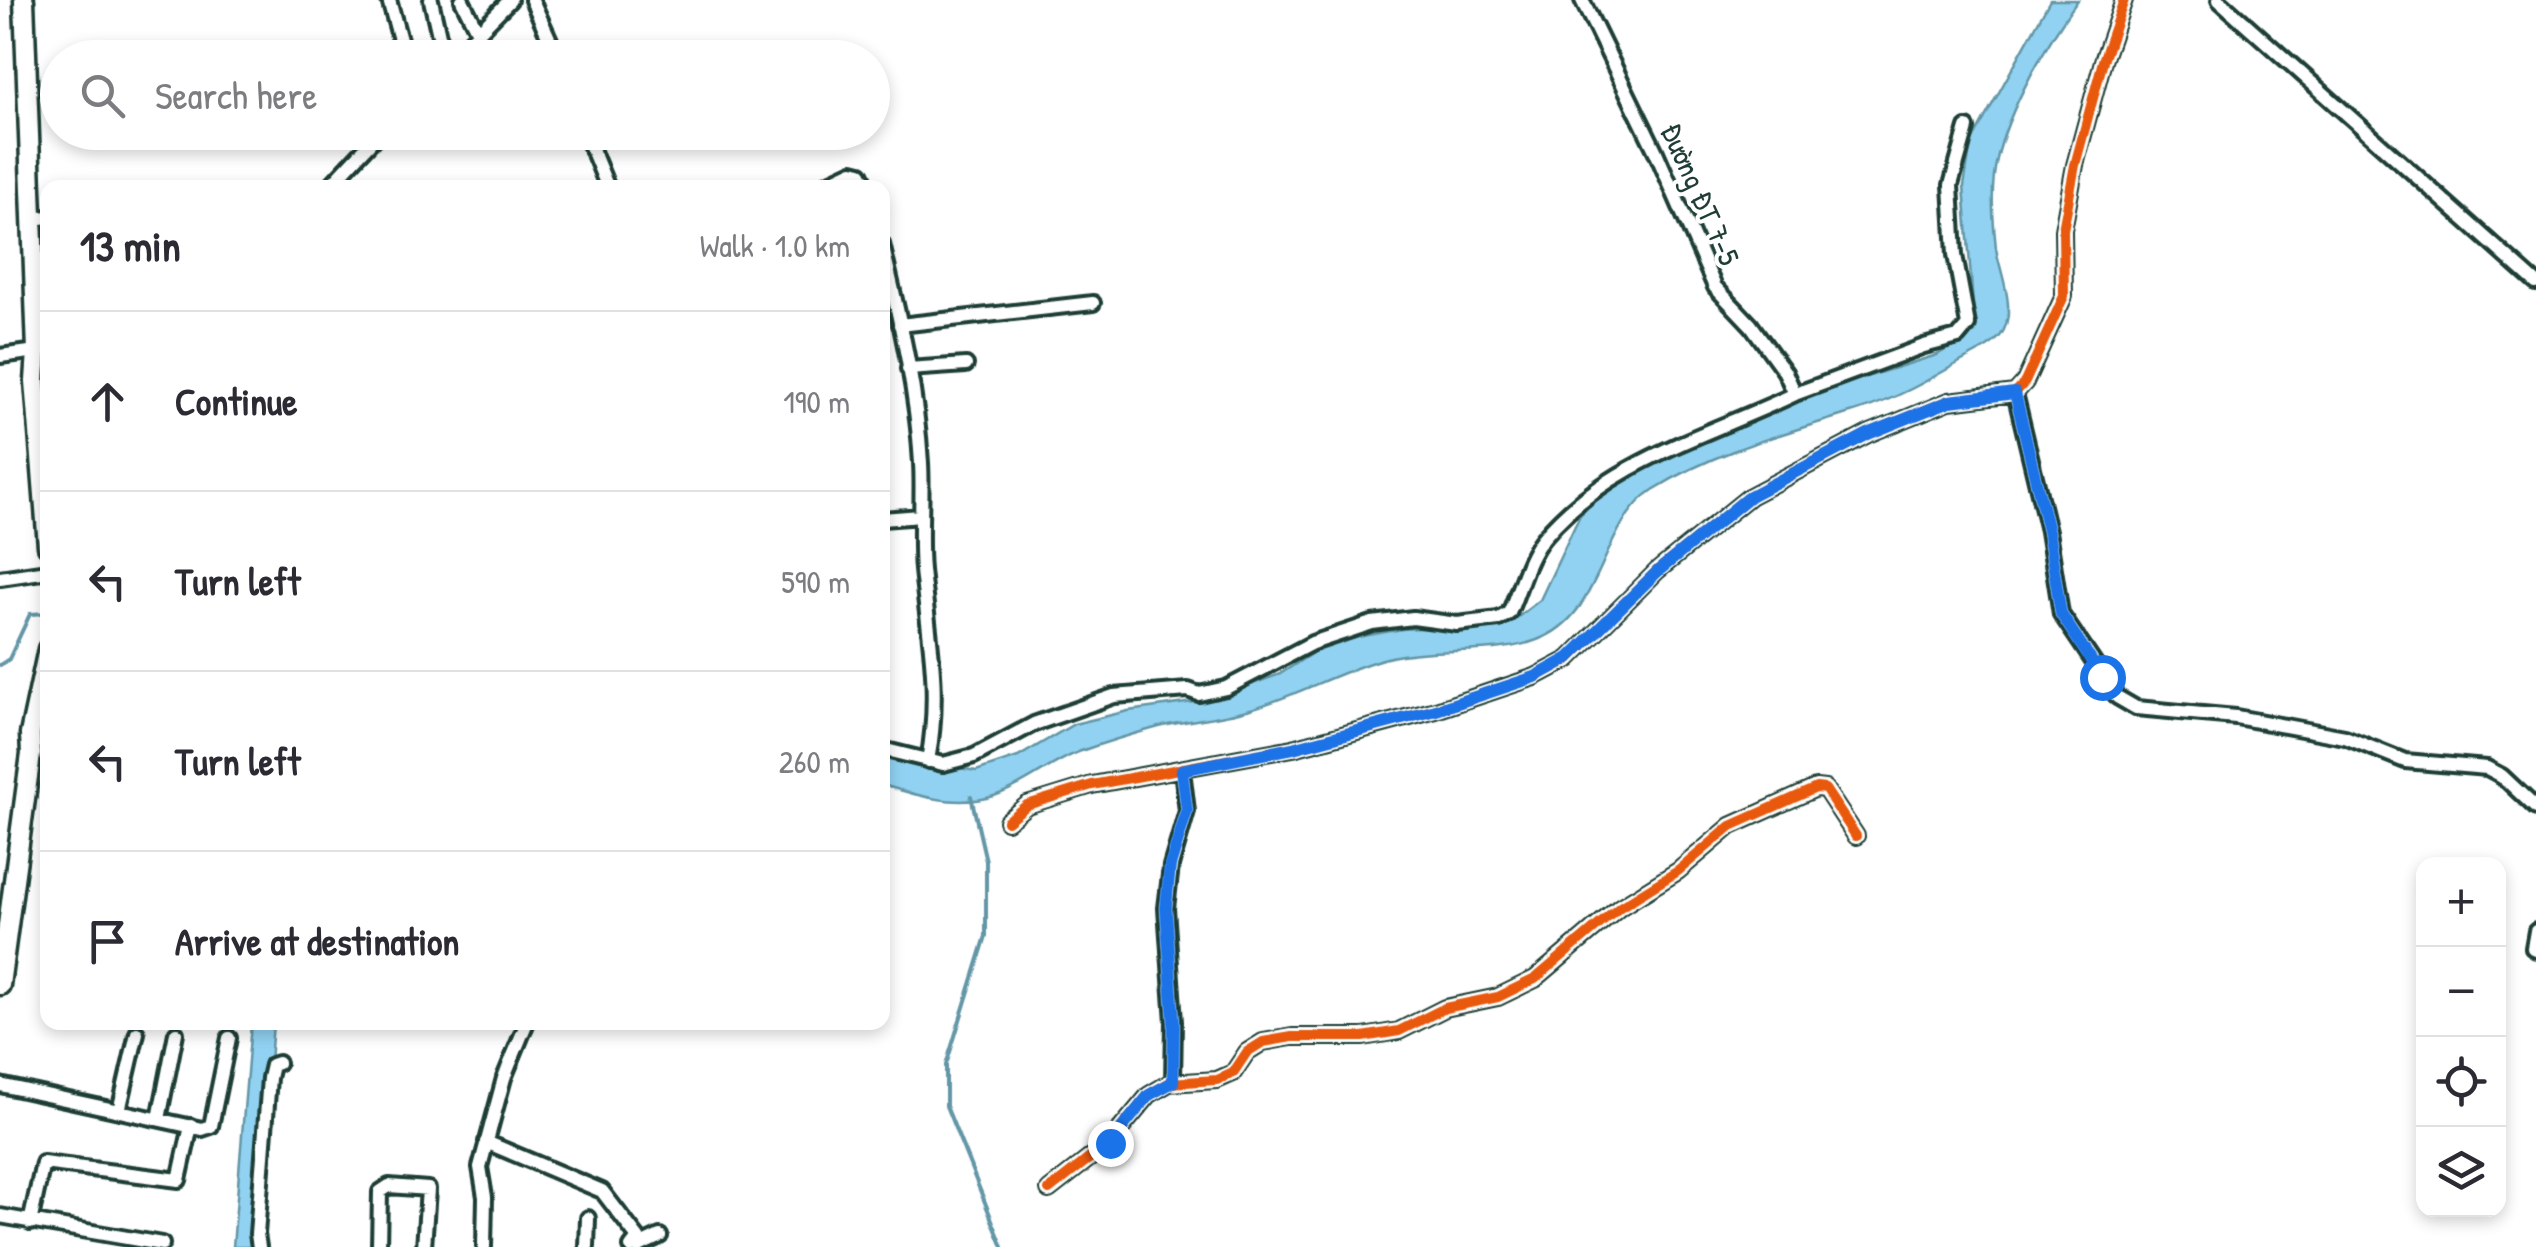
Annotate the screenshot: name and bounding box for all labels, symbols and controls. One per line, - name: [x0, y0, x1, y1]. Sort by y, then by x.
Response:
- search box: [40, 40, 890, 150]
- icon: search: [75, 68, 130, 123]
- text: Search here: [155, 69, 317, 121]
- street label: Đường ĐT 7-5: [1652, 117, 1750, 272]
- text: 13 min: [80, 217, 181, 274]
- text: Walk · 1.0 km: [700, 224, 850, 267]
- icon: ahead: [80, 374, 135, 429]
- text: Continue: [175, 375, 297, 427]
- text: 190 m: [783, 380, 850, 423]
- icon: left: [80, 554, 135, 609]
- text: Turn left: [175, 555, 300, 607]
- text: 590 m: [781, 560, 850, 603]
- route start: [2080, 655, 2126, 701]
- icon: left: [80, 734, 135, 789]
- text: Turn left: [175, 735, 300, 787]
- text: 260 m: [779, 740, 850, 783]
- map controls: [2416, 857, 2506, 1217]
- button: +: [2416, 857, 2506, 947]
- icon: arrive: [80, 914, 135, 969]
- text: Arrive at destination: [175, 915, 459, 967]
- button: −: [2416, 947, 2506, 1037]
- button: locate: [2416, 1037, 2506, 1127]
- route end: [1088, 1121, 1134, 1167]
- button: layers: [2416, 1127, 2506, 1217]

